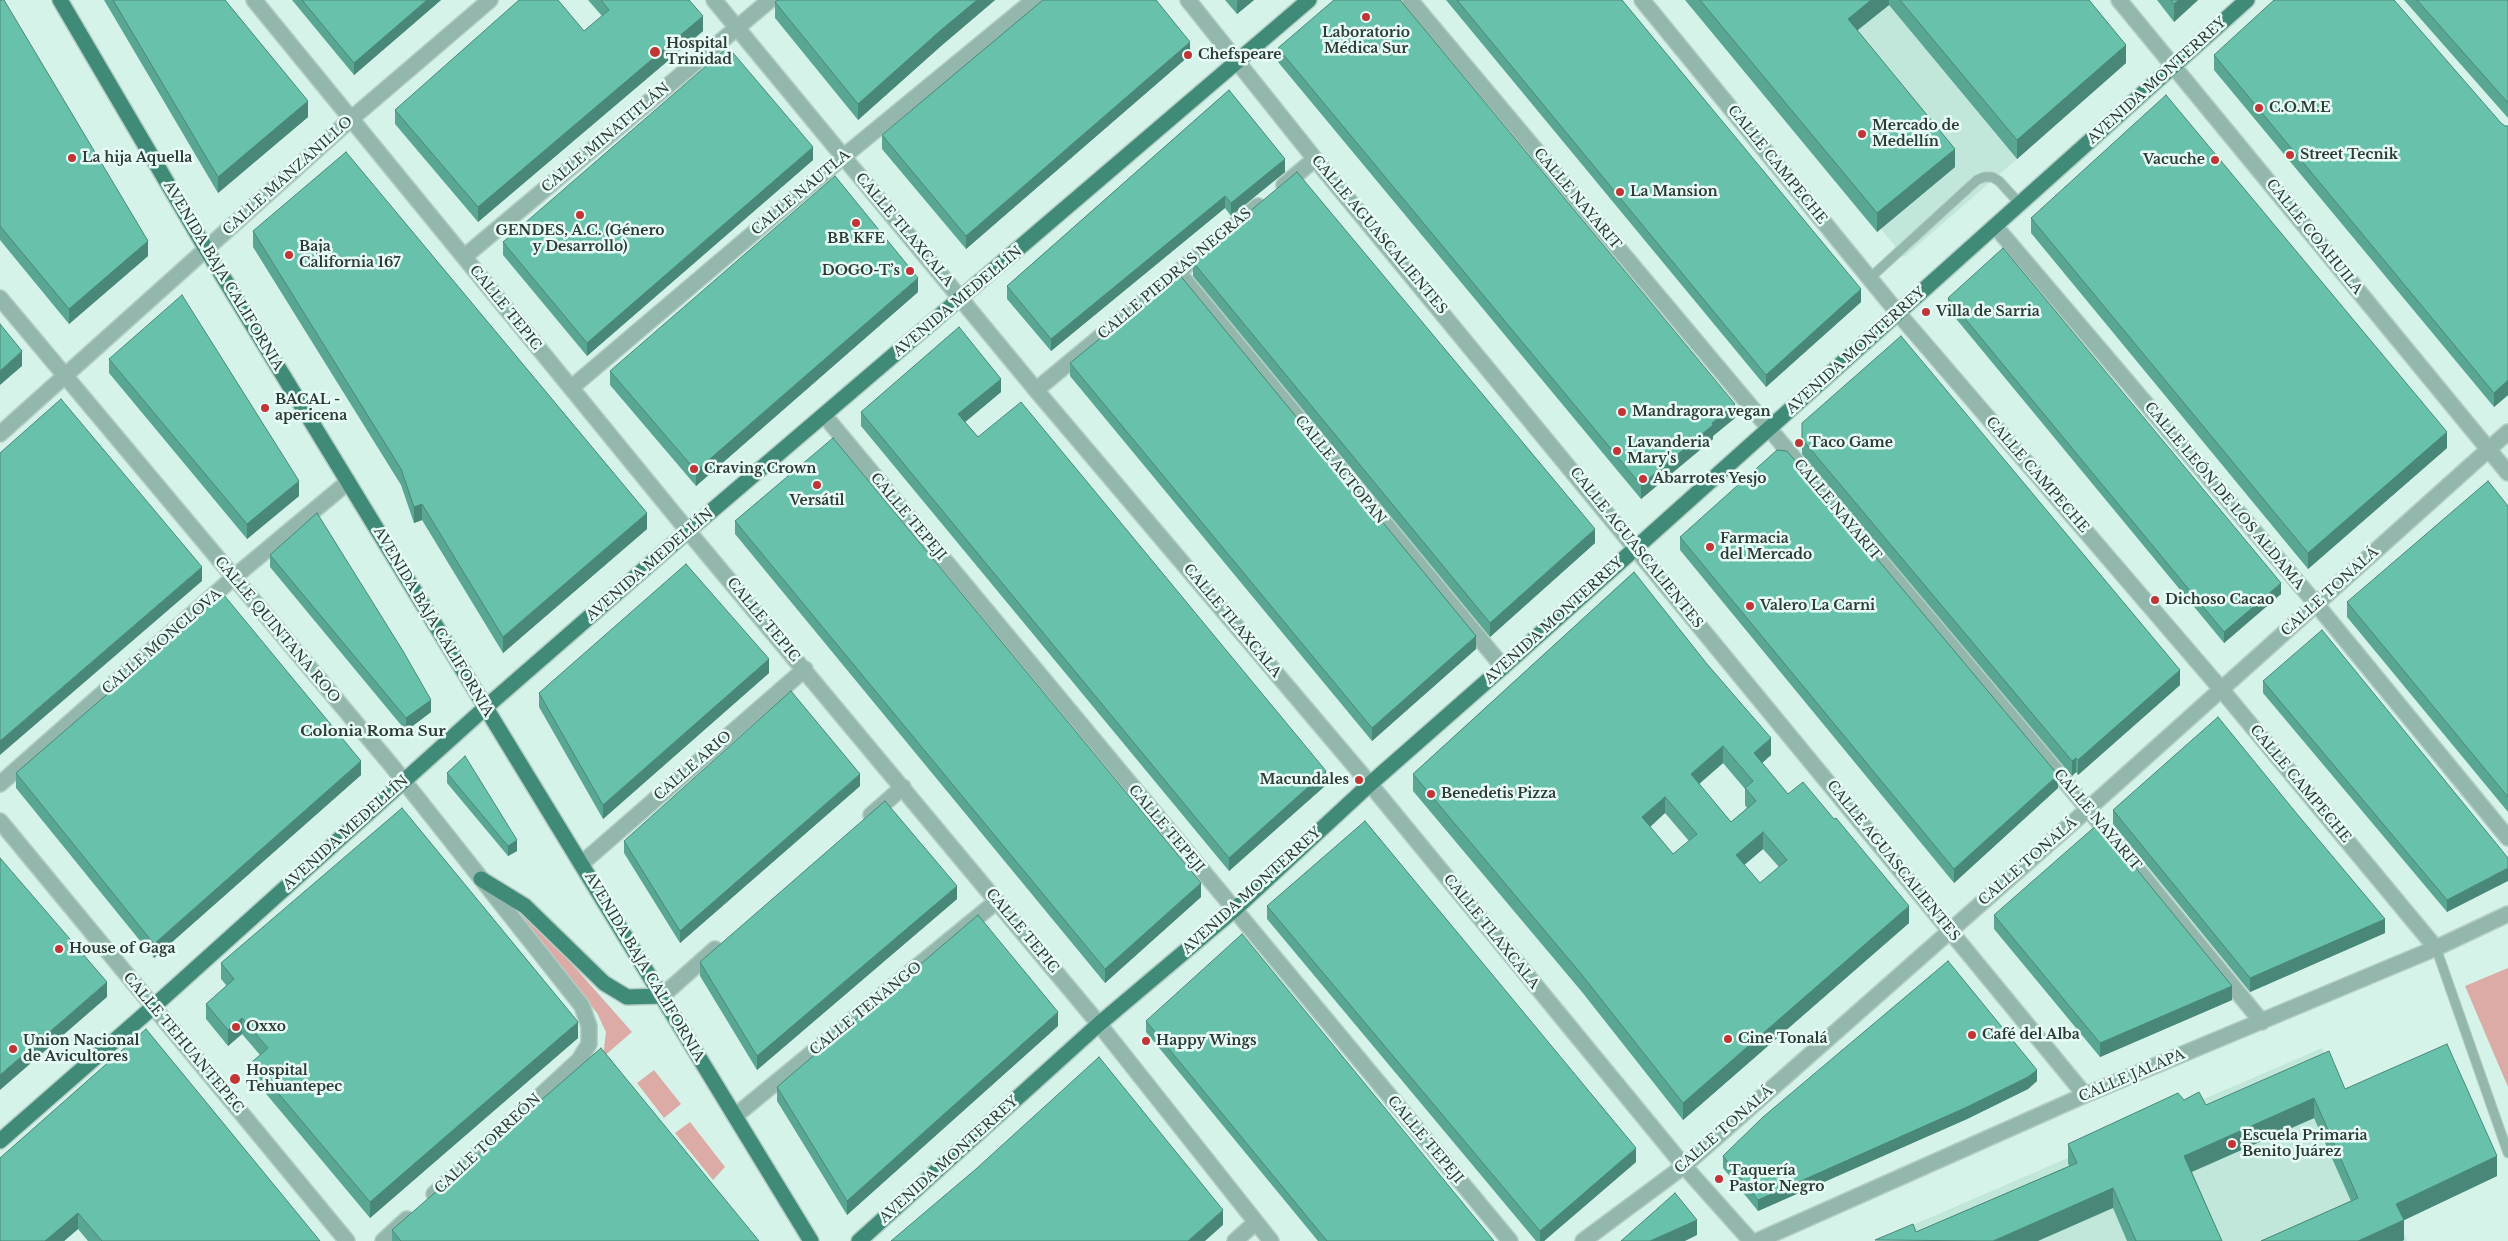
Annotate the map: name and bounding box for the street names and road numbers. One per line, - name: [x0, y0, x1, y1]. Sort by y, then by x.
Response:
- street label: AVENIDA MONTERREY: [2084, 14, 2230, 148]
- street label: CALLE MINATITLÁN: [539, 80, 673, 196]
- street label: CALLE CAMPECHE: [1724, 102, 1830, 228]
- street label: CALLE MANZANILLO: [220, 113, 356, 239]
- street label: CALLE NAYARIT: [1530, 145, 1624, 253]
- street label: CALLE NAUTLA: [748, 147, 854, 239]
- street label: CALLE AGUASCALIENTES: [1308, 152, 1450, 318]
- street label: CALLE TLAXCALA: [852, 170, 956, 290]
- street label: CALLE COAHUILA: [2262, 176, 2366, 298]
- street label: AVENIDA BAJA CALIFORNIA: [160, 178, 286, 374]
- street label: CALLE PIEDRAS NEGRAS: [1095, 205, 1255, 343]
- street label: AVENIDA MEDELLÍN: [890, 243, 1026, 361]
- street label: CALLE TEPIC: [466, 262, 544, 354]
- street label: AVENIDA MONTERREY: [1783, 284, 1929, 418]
- street label: CALLE LEÓN DE LOS ALDAMA: [2141, 399, 2307, 593]
- street label: CALLE ACTOPAN: [1291, 412, 1389, 528]
- street label: CALLE CAMPECHE: [1982, 414, 2092, 536]
- street label: CALLE NAYARIT: [1790, 456, 1884, 564]
- street label: CALLE AGUASCALIENTES: [1566, 464, 1706, 632]
- street label: CALLE TEPEJI: [867, 470, 949, 564]
- street label: AVENIDA MEDELLÍN: [583, 505, 717, 625]
- street label: AVENIDA BAJA CALIFORNIA: [370, 524, 496, 720]
- street label: CALLE TONALÁ: [2278, 544, 2382, 640]
- street label: CALLE QUINTANA ROO: [211, 553, 343, 707]
- street label: AVENIDA MONTERREY: [1481, 554, 1627, 688]
- street label: CALLE TLAXCALA: [1180, 561, 1284, 681]
- street label: CALLE TEPIC: [723, 575, 803, 665]
- street label: CALLE MONCLOVA: [99, 586, 225, 698]
- street label: CALLE CAMPECHE: [2246, 722, 2354, 846]
- street label: CALLE ARIO: [651, 728, 735, 804]
- street label: CALLE NAYARIT: [2050, 766, 2144, 874]
- street label: AVENIDA MEDELLÍN: [280, 772, 412, 894]
- street label: CALLE AGUASCALIENTES: [1823, 777, 1963, 945]
- street label: CALLE TEPEJI: [1125, 782, 1207, 876]
- street label: CALLE TONALÁ: [1975, 815, 2081, 909]
- street label: AVENIDA MONTERREY: [1179, 824, 1325, 958]
- street label: AVENIDA BAJA CALIFORNIA: [581, 869, 707, 1065]
- street label: CALLE TLAXCALA: [1440, 871, 1542, 993]
- street label: CALLE TEPIC: [982, 886, 1062, 976]
- street label: CALLE TENANGO: [807, 959, 925, 1059]
- street label: CALLE TEHUANTEPEC: [119, 969, 247, 1117]
- street label: CALLE JALAPA: [2077, 1046, 2187, 1106]
- street label: CALLE TONALÁ: [1671, 1083, 1777, 1177]
- street label: CALLE TORREÓN: [432, 1091, 544, 1197]
- street label: AVENIDA MONTERREY: [876, 1093, 1022, 1227]
- street label: CALLE TEPEJI: [1384, 1093, 1466, 1187]

